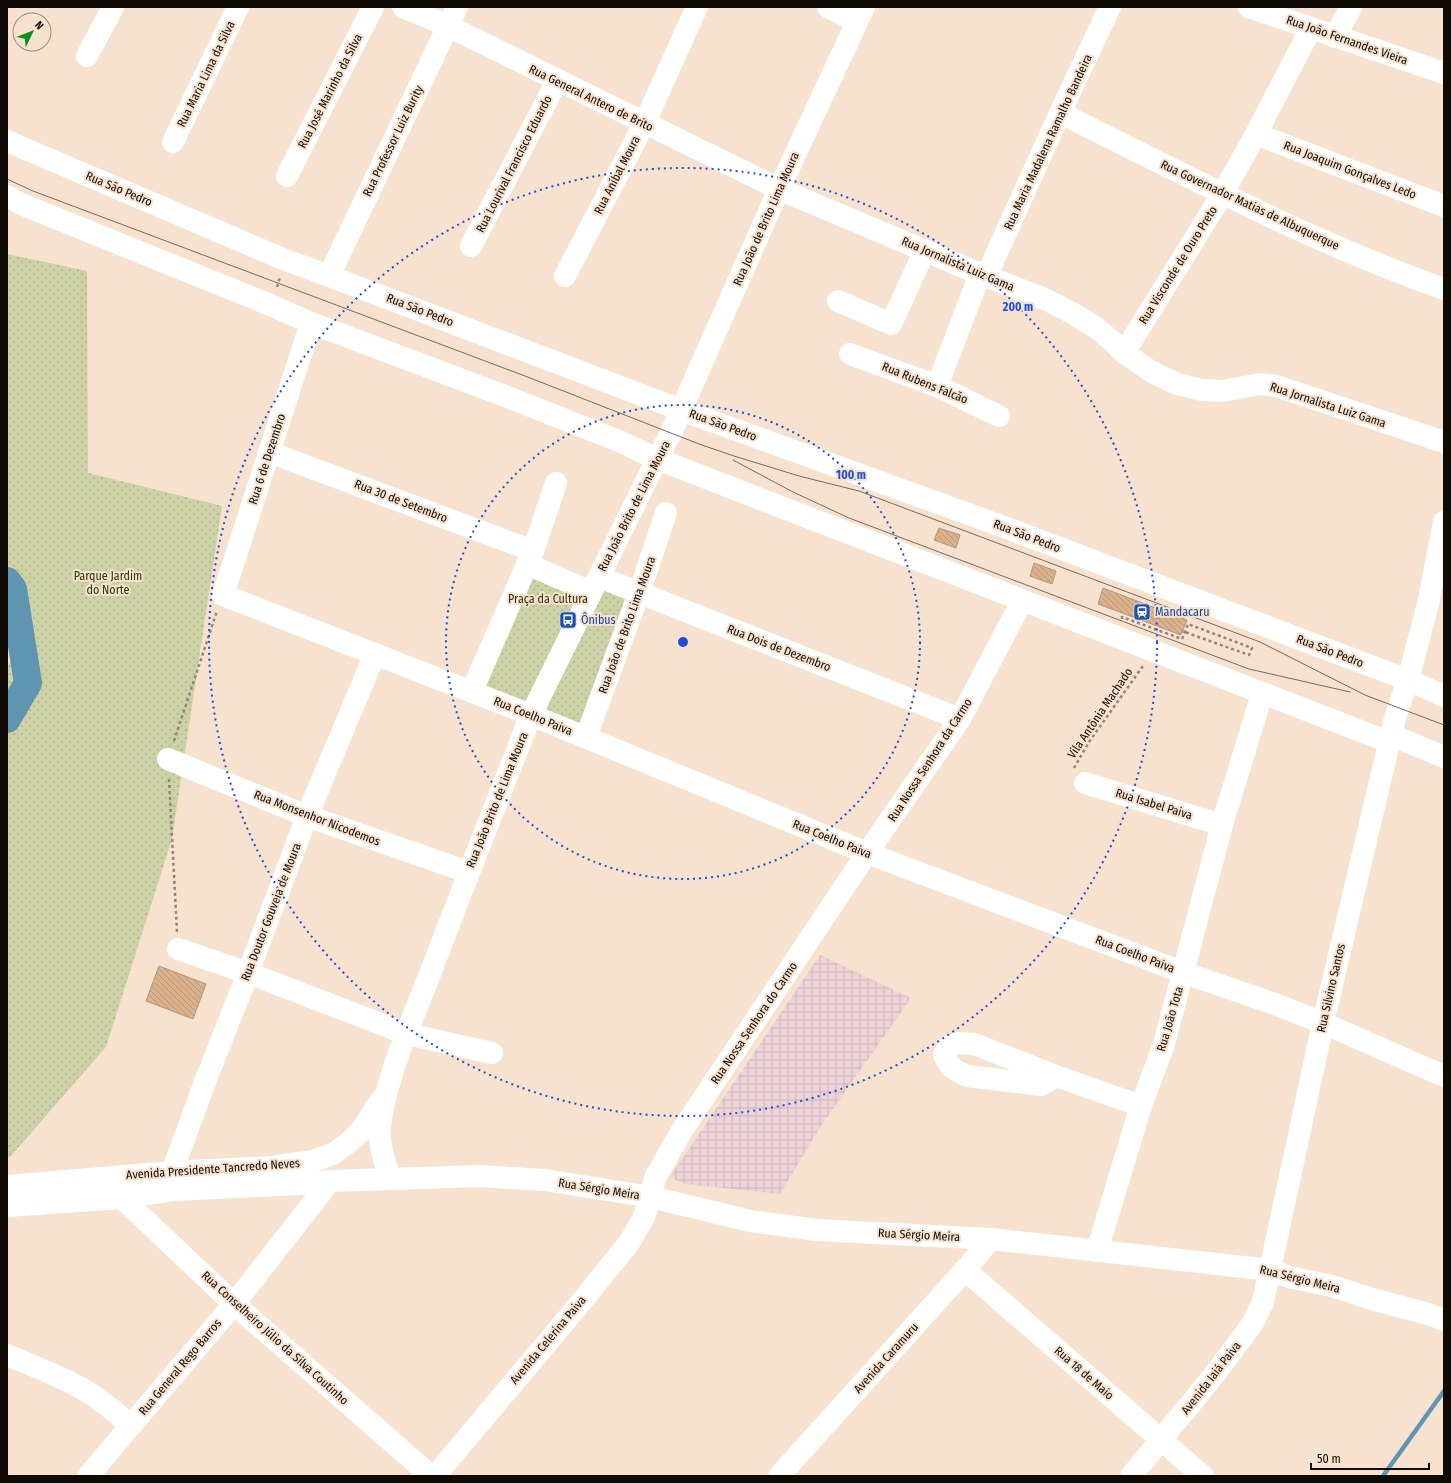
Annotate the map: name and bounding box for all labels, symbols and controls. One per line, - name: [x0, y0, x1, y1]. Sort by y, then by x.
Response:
- north arrow: [12, 12, 52, 52]
- street label: Rua João Fernandes Vieira: [1284, 13, 1410, 67]
- text: N: [32, 19, 46, 32]
- street label: Rua Maria Lima da Silva: [174, 19, 238, 129]
- street label: Rua José Marinho da Silva: [295, 31, 365, 151]
- street label: Rua Maria Madalena Ramalho Bandeira: [1001, 52, 1095, 232]
- street label: Rua General Antero de Brito: [527, 62, 655, 134]
- street label: Rua Professor Luiz Burity: [360, 83, 426, 199]
- street label: Rua Lourival Francisco Eduardo: [473, 93, 555, 235]
- street label: Rua Aníbal Moura: [591, 133, 643, 217]
- street label: Rua Joaquim Gonçalves Ledo: [1282, 138, 1418, 202]
- street label: Rua João de Brito Lima Moura: [730, 150, 802, 288]
- street label: Rua Governador Matias de Albuquerque: [1158, 157, 1342, 253]
- street label: Rua São Pedro: [84, 169, 154, 209]
- street label: Rua Visconde de Ouro Preto: [1136, 203, 1220, 327]
- street label: Rua Jornalista Luiz Gama: [900, 234, 1017, 294]
- street label: Rua São Pedro: [384, 291, 456, 329]
- text: 200 m: [1002, 300, 1033, 314]
- street label: Rua Rubens Falcão: [880, 359, 970, 407]
- street label: Rua Jornalista Luiz Gama: [1268, 380, 1388, 430]
- street label: Rua São Pedro: [687, 406, 759, 444]
- street label: Rua 6 de Dezembro: [246, 412, 288, 506]
- street label: Rua João Brito de Lima Moura: [595, 438, 673, 574]
- text: 100 m: [836, 468, 866, 482]
- street label: Rua 30 de Setembro: [353, 477, 449, 525]
- street label: Rua São Pedro: [991, 517, 1063, 555]
- street label: Rua João de Brito Lima Moura: [596, 554, 658, 695]
- park label: Parque Jardim do Norte: [74, 569, 142, 597]
- park label: Praça da Cultura: [508, 592, 588, 606]
- station icon: Mandacaru: [1132, 602, 1152, 622]
- place label: Mandacaru: [1155, 605, 1209, 619]
- bus stop icon: Ônibus: [558, 610, 578, 630]
- place label: Ônibus: [581, 612, 616, 627]
- street label: Rua Dois de Dezembro: [725, 622, 833, 674]
- street label: Rua São Pedro: [1294, 632, 1366, 670]
- centre of rings: [676, 635, 690, 649]
- street label: Vila Antônia Machado: [1065, 665, 1135, 761]
- street label: Rua Coelho Paiva: [492, 694, 575, 738]
- street label: Rua Nossa Senhora da Carmo: [885, 696, 975, 824]
- street label: Rua João Brito de Lima Moura: [463, 730, 531, 870]
- street label: Rua Isabel Paiva: [1114, 786, 1194, 822]
- street label: Rua Monsenhor Nicodemos: [252, 787, 382, 849]
- street label: Rua Coelho Paiva: [791, 817, 874, 861]
- street label: Rua Doutor Gouveia de Moura: [238, 841, 304, 983]
- street label: Rua Coelho Paiva: [1093, 932, 1177, 976]
- street label: Rua Silvino Santos: [1314, 942, 1348, 1034]
- street label: Rua Nossa Senhora do Carmo: [708, 959, 800, 1087]
- street label: Rua João Tota: [1154, 985, 1186, 1053]
- street label: Avenida Presidente Tancredo Neves: [126, 1156, 300, 1182]
- street label: Rua Sérgio Meira: [557, 1176, 641, 1202]
- street label: Rua Sérgio Meira: [877, 1226, 961, 1244]
- street label: Rua Sérgio Meira: [1258, 1262, 1342, 1296]
- street label: Rua Conselheiro Júlio da Silva Coutinho: [199, 1268, 351, 1408]
- street label: Avenida Celerina Paiva: [507, 1293, 589, 1387]
- street label: Rua General Rego Barros: [136, 1316, 224, 1418]
- street label: Avenida Caramuru: [851, 1320, 921, 1396]
- street label: Avenida Iaiá Paiva: [1178, 1339, 1244, 1417]
- street label: Rua 18 de Maio: [1052, 1343, 1116, 1403]
- scale bar: [1311, 1445, 1429, 1471]
- text: 50 m: [1317, 1452, 1341, 1466]

